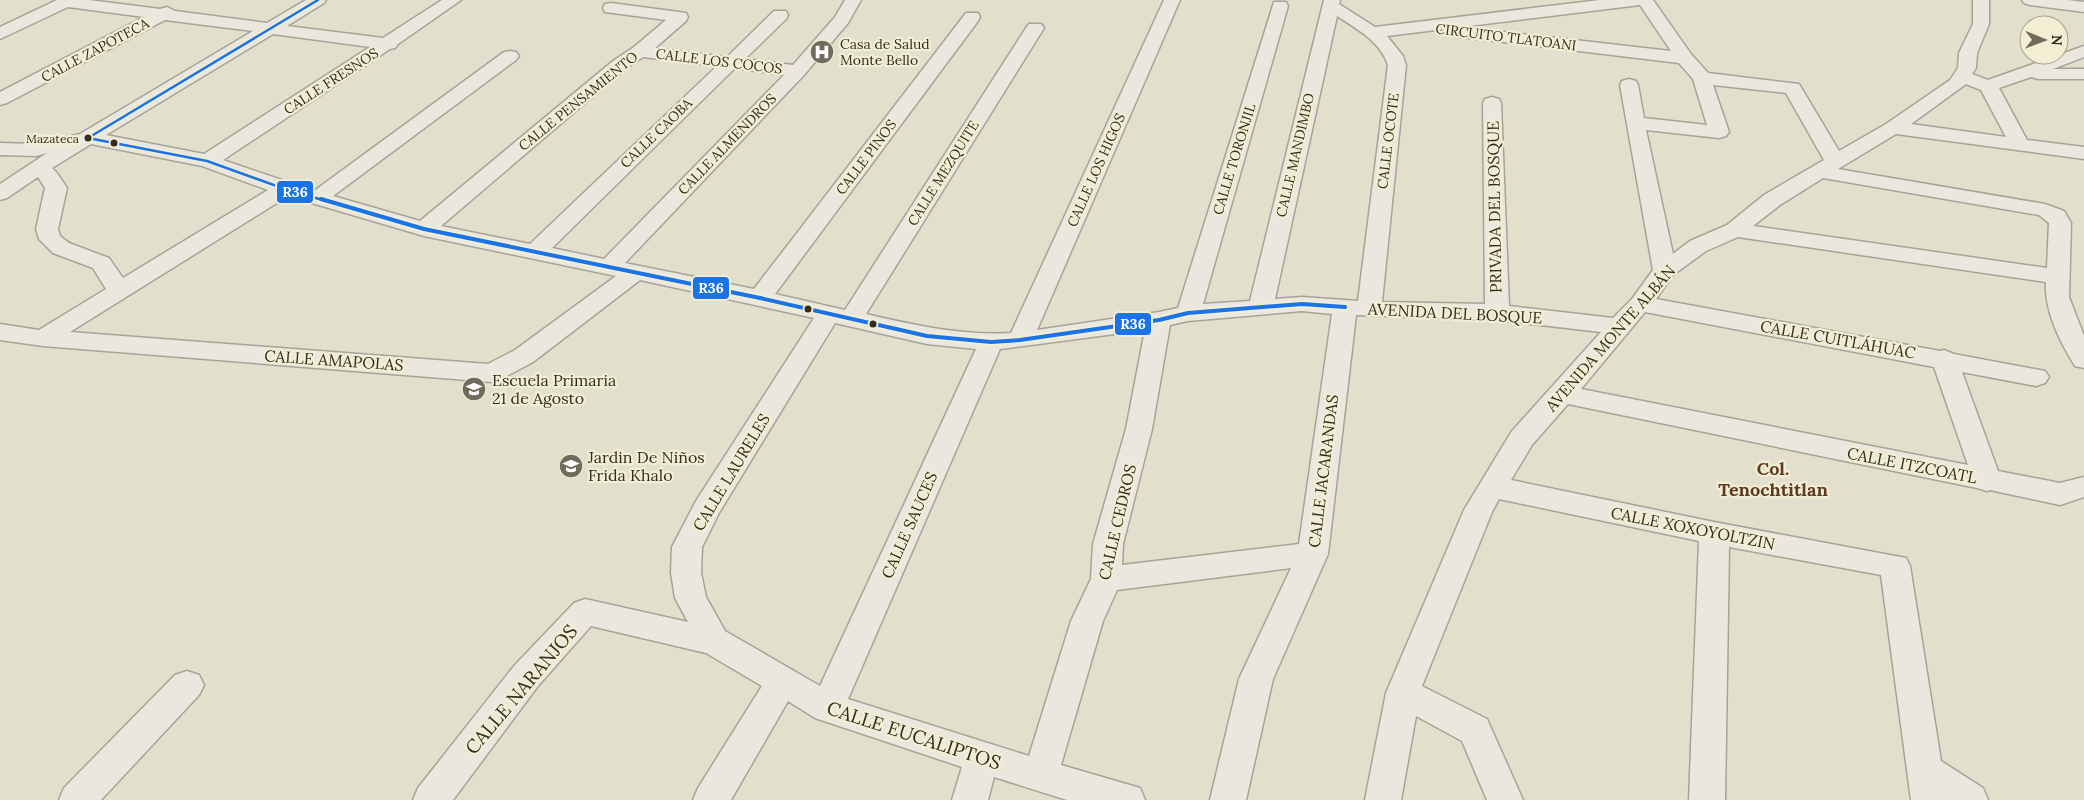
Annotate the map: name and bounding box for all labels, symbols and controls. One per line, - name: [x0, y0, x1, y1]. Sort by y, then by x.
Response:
- street label: CALLE ZAPOTECA: [38, 14, 152, 86]
- north arrow: [2019, 15, 2069, 65]
- street label: CIRCUITO TLATOANI: [1435, 19, 1577, 55]
- place label: Casa de Salud Monte Bello: [840, 35, 930, 69]
- text: N: [2048, 35, 2066, 46]
- hospital icon: Casa de Salud Monte Bello: [809, 39, 835, 65]
- street label: CALLE FRESNOS: [280, 44, 382, 118]
- street label: CALLE LOS COCOS: [655, 44, 783, 78]
- street label: CALLE PENSAMIENTO: [515, 47, 641, 155]
- street label: CALLE ALMENDROS: [674, 89, 780, 199]
- street label: CALLE MANDIMBO: [1272, 91, 1318, 219]
- street label: CALLE OCOTE: [1373, 92, 1403, 190]
- street label: CALLE CAOBA: [616, 94, 696, 172]
- street label: CALLE TORONJIL: [1209, 101, 1259, 217]
- street label: CALLE LOS HIGOS: [1063, 110, 1129, 230]
- street label: CALLE PINOS: [832, 116, 900, 198]
- street label: CALLE MEZQUITE: [903, 117, 983, 229]
- street label: PRIVADA DEL BOSQUE: [1482, 121, 1506, 293]
- place label: Mazateca: [26, 131, 79, 146]
- marker: Mazateca: [83, 133, 93, 143]
- unlabelled marker: [109, 138, 119, 148]
- line badge: R36: [276, 180, 314, 204]
- text: R36: [282, 183, 308, 201]
- street label: AVENIDA MONTE ALBÁN: [1540, 261, 1679, 416]
- line badge: R36: [692, 276, 730, 300]
- text: R36: [698, 279, 724, 297]
- street label: AVENIDA DEL BOSQUE: [1366, 298, 1543, 328]
- unlabelled marker: [803, 304, 813, 314]
- line badge: R36: [1114, 312, 1152, 336]
- text: R36: [1120, 315, 1146, 333]
- street label: CALLE CUITLÁHUAC: [1759, 315, 1917, 363]
- unlabelled marker: [868, 319, 878, 329]
- street label: CALLE AMAPOLAS: [264, 345, 404, 375]
- place label: Escuela Primaria 21 de Agosto: [492, 370, 616, 408]
- school or university icon: Escuela Primaria 21 de Agosto: [461, 376, 487, 402]
- street label: CALLE JACARANDAS: [1304, 393, 1342, 549]
- street label: CALLE LAURELES: [688, 410, 774, 534]
- street label: CALLE ITZCOATL: [1845, 443, 1979, 487]
- place label: Jardin De Niños Frida Khalo: [587, 447, 705, 485]
- school or university icon: Jardin De Niños Frida Khalo: [558, 453, 584, 479]
- district label: Col. Tenochtitlan: [1718, 457, 1828, 501]
- street label: CALLE CEDROS: [1094, 462, 1140, 582]
- street label: CALLE SAUCES: [877, 469, 941, 581]
- street label: CALLE XOXOYOLTZIN: [1609, 502, 1777, 554]
- street label: CALLE NARANJOS: [460, 619, 582, 759]
- street label: CALLE EUCALIPTOS: [824, 696, 1004, 774]

